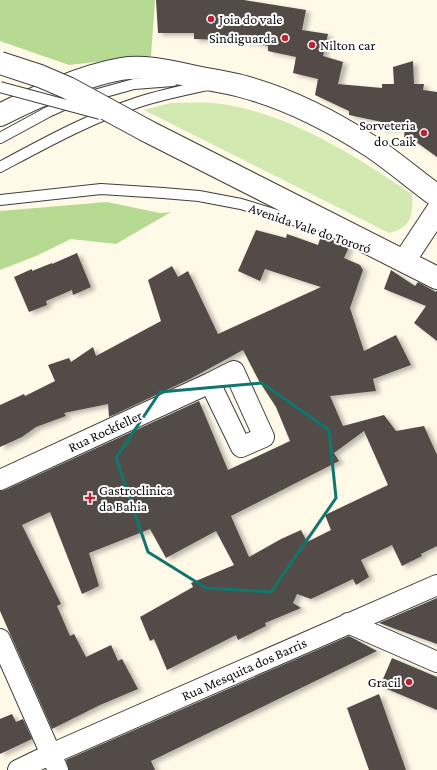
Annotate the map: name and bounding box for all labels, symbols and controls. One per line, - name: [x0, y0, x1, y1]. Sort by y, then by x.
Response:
- place label: Joia do vale: [217, 11, 282, 27]
- marker: Joia do vale: [206, 14, 216, 24]
- place label: Sindiguarda: [209, 30, 278, 46]
- marker: Sindiguarda: [280, 33, 290, 43]
- place label: Nilton car: [320, 37, 375, 53]
- marker: Nilton car: [307, 40, 317, 50]
- place label: Sorveteria do Caik: [359, 117, 417, 149]
- marker: Sorveteria do Caik: [419, 128, 429, 138]
- street label: Avenida Vale do Tororó: [247, 200, 373, 256]
- street label: Rua Rockfeller: [65, 407, 145, 455]
- place label: Gastroclinica da Bahia: [99, 482, 173, 514]
- marker: Gastroclinica da Bahia: [84, 492, 96, 504]
- street label: Rua Mesquita dos Barris: [179, 634, 309, 704]
- place label: Gracil: [368, 674, 401, 690]
- marker: Gracil: [404, 677, 414, 687]

